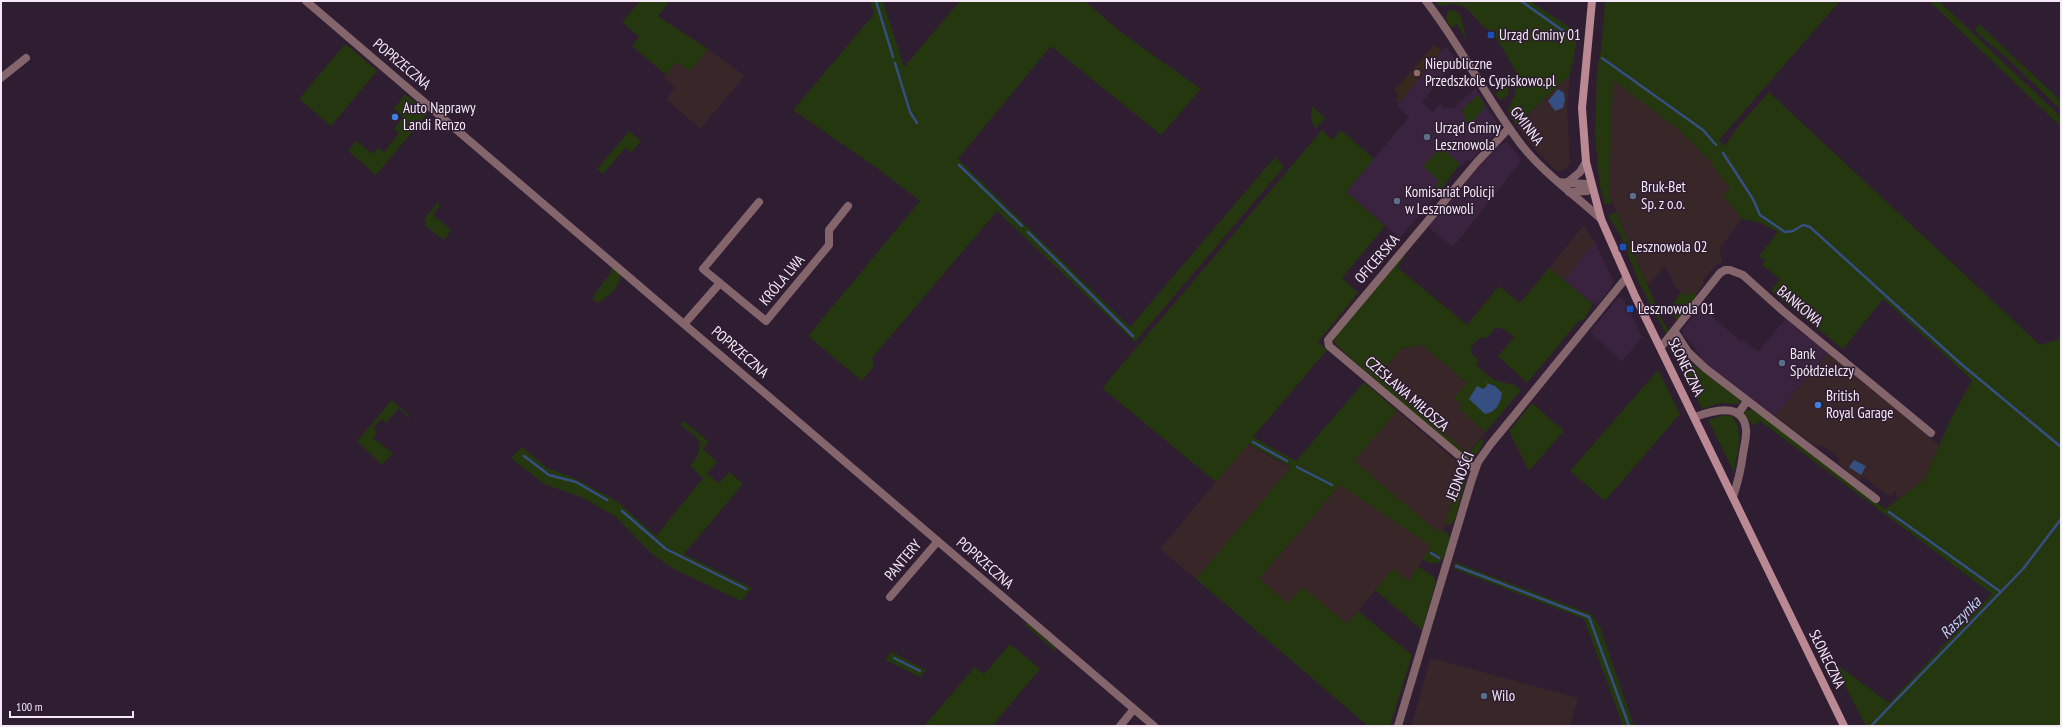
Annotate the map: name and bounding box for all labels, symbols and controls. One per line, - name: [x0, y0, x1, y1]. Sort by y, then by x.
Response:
- place label: Urząd Gminy 01: [1499, 25, 1581, 44]
- marker: Urząd Gminy 01: [1486, 30, 1496, 40]
- street label: POPRZECZNA: [369, 34, 436, 94]
- place label: Niepubliczne Przedszkole Cypiskowo.pl: [1425, 54, 1556, 90]
- marker: Niepubliczne Przedszkole Cypiskowo.pl: [1412, 68, 1422, 78]
- place label: Auto Naprawy Landi Renzo: [403, 98, 476, 134]
- street label: GMINNA: [1507, 103, 1549, 150]
- marker: Auto Naprawy Landi Renzo: [390, 112, 400, 122]
- place label: Urząd Gminy Lesznowola: [1435, 118, 1501, 154]
- marker: Urząd Gminy Lesznowola: [1422, 132, 1432, 142]
- place label: Bruk-Bet Sp. z o.o.: [1641, 177, 1686, 213]
- place label: Komisariat Policji w Lesznowoli: [1405, 182, 1494, 218]
- marker: Bruk-Bet Sp. z o.o.: [1628, 191, 1638, 201]
- marker: Komisariat Policji w Lesznowoli: [1392, 196, 1402, 206]
- street label: OFICERSKA: [1350, 230, 1404, 287]
- place label: Lesznowola 02: [1631, 237, 1708, 256]
- marker: Lesznowola 02: [1618, 242, 1628, 252]
- street label: KRÓLA LWA: [755, 250, 809, 309]
- street label: BANKOWA: [1773, 281, 1828, 331]
- place label: Lesznowola 01: [1638, 299, 1715, 318]
- marker: Lesznowola 01: [1625, 304, 1635, 314]
- street label: POPRZECZNA: [708, 322, 774, 382]
- street label: SŁONECZNA: [1664, 334, 1709, 400]
- place label: Bank Spółdzielczy: [1790, 344, 1854, 380]
- street label: CZESŁAWA MIŁOSZA: [1361, 352, 1454, 436]
- marker: Bank Spółdzielczy: [1777, 358, 1787, 368]
- place label: British Royal Garage: [1826, 386, 1893, 422]
- marker: British Royal Garage: [1813, 400, 1823, 410]
- street label: JEDNOŚCI: [1441, 449, 1478, 504]
- street label: POPRZECZNA: [953, 533, 1019, 593]
- street label: PANTERY: [880, 535, 925, 584]
- water label: Raszynka: [1935, 591, 1986, 642]
- street label: SŁONECZNA: [1805, 626, 1850, 692]
- place label: Wilo: [1492, 686, 1515, 705]
- marker: Wilo: [1479, 691, 1489, 701]
- scale bar: [10, 693, 133, 719]
- text: 100 m: [16, 699, 43, 714]

